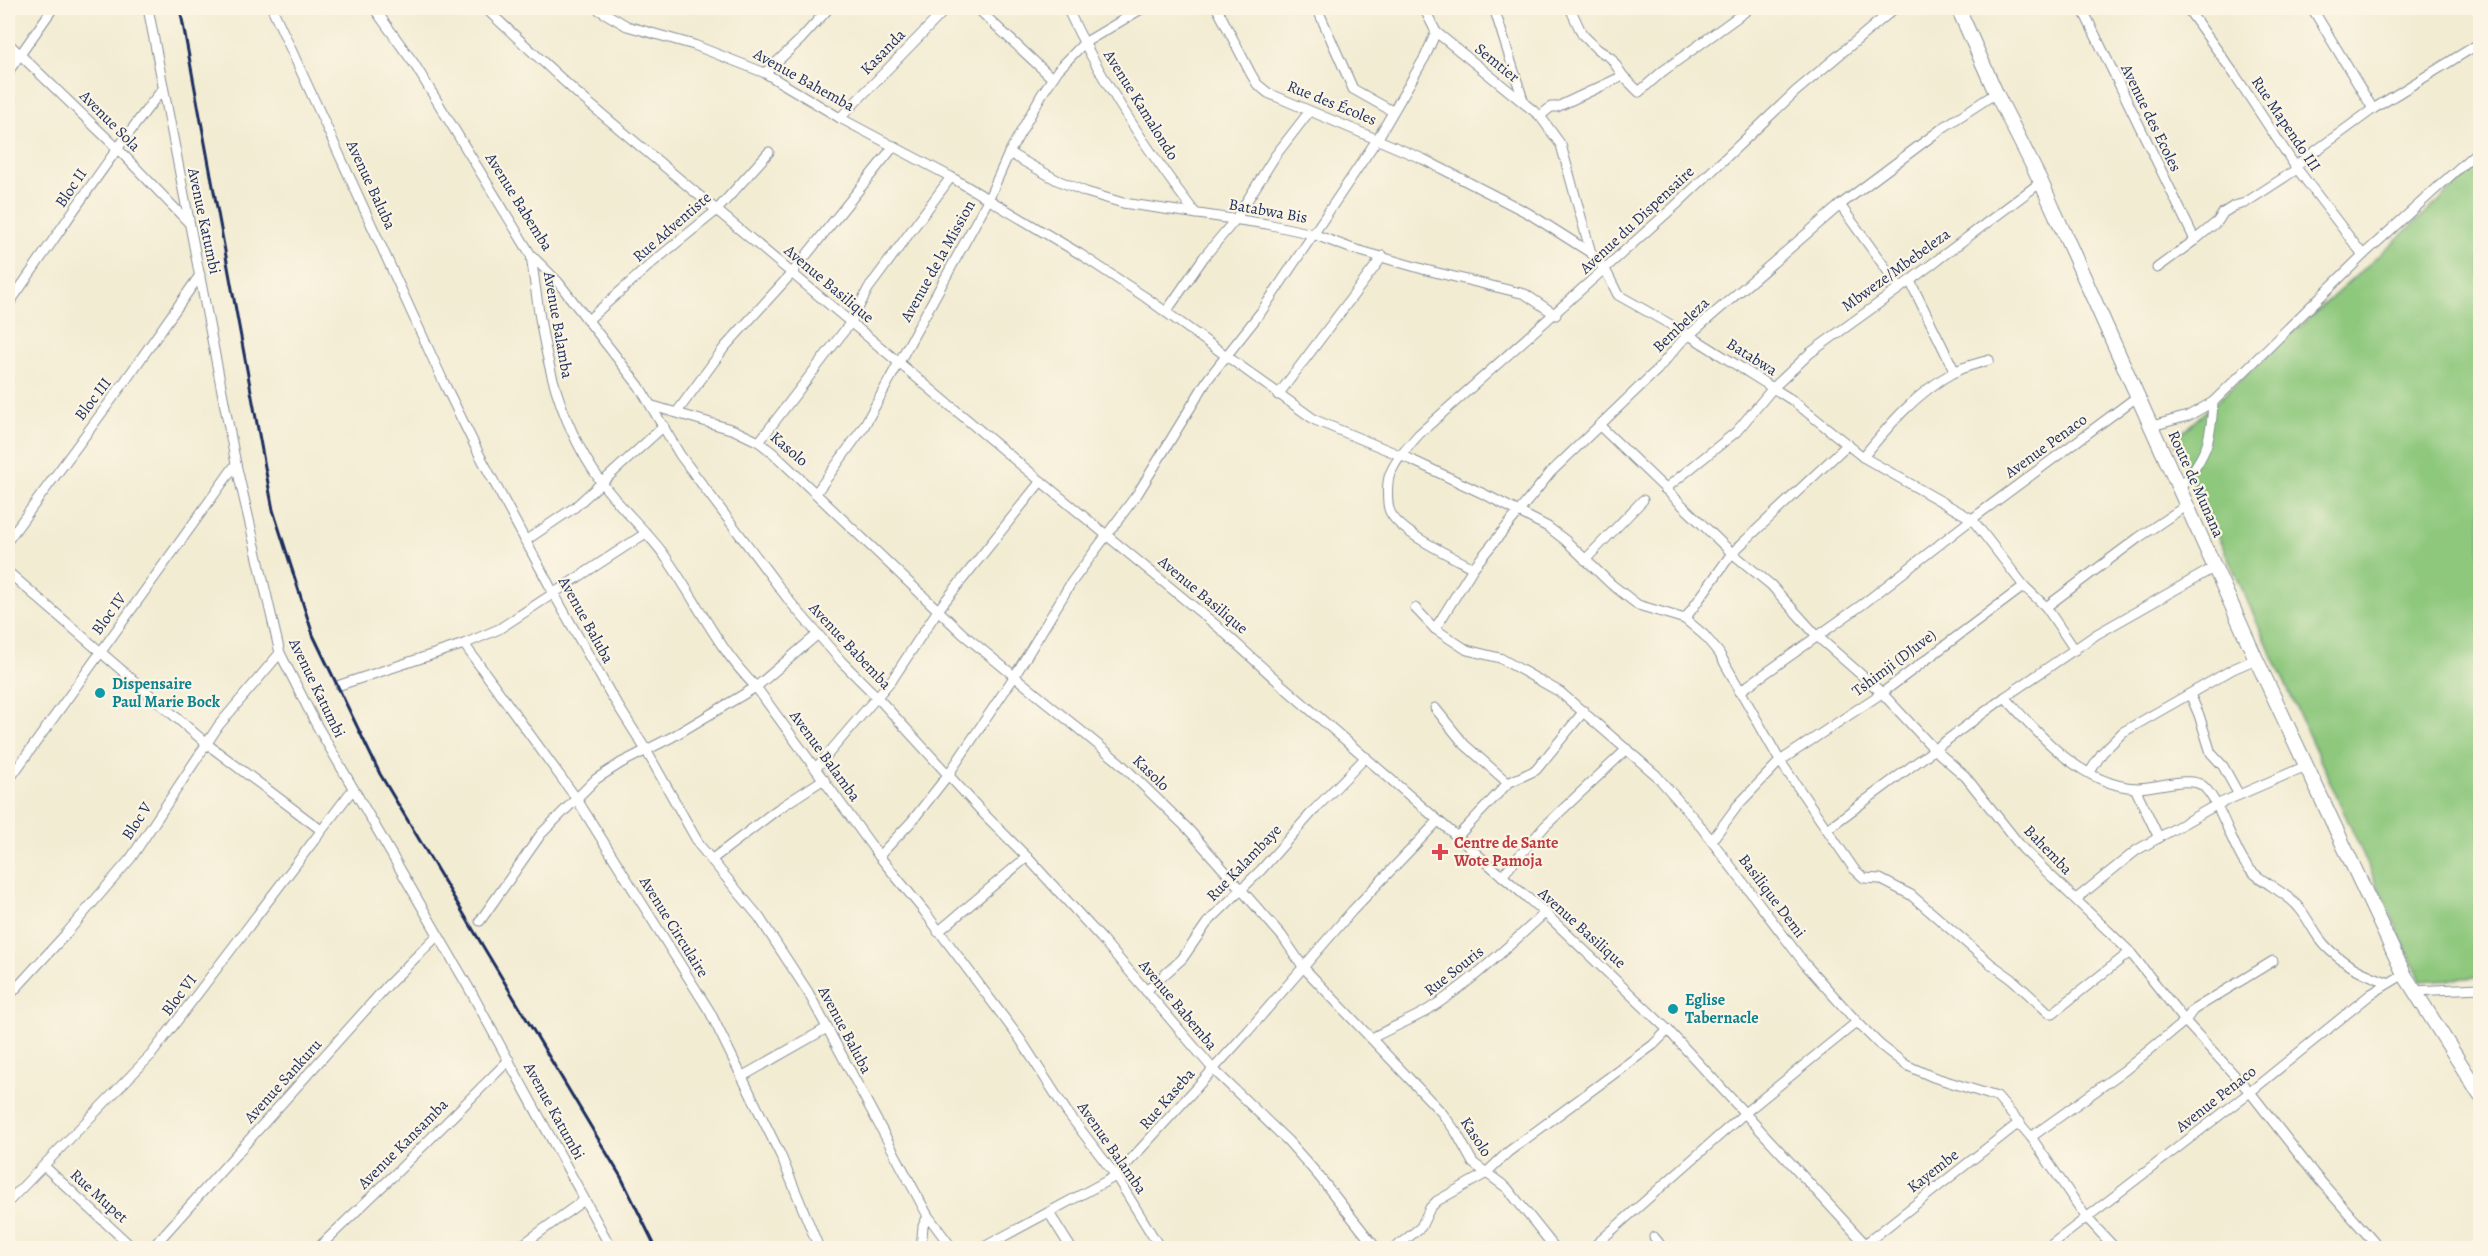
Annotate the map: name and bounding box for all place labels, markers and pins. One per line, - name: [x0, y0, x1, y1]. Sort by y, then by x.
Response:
- place label: Dispensaire Paul Marie Bock: [112, 673, 221, 713]
- marker: Dispensaire Paul Marie Bock: [93, 686, 107, 700]
- place label: Centre de Sante Wote Pamoja: [1453, 832, 1558, 872]
- marker: Centre de Sante Wote Pamoja: [1431, 843, 1449, 861]
- place label: Eglise Tabernacle: [1685, 989, 1759, 1029]
- marker: Eglise Tabernacle: [1666, 1002, 1680, 1016]

